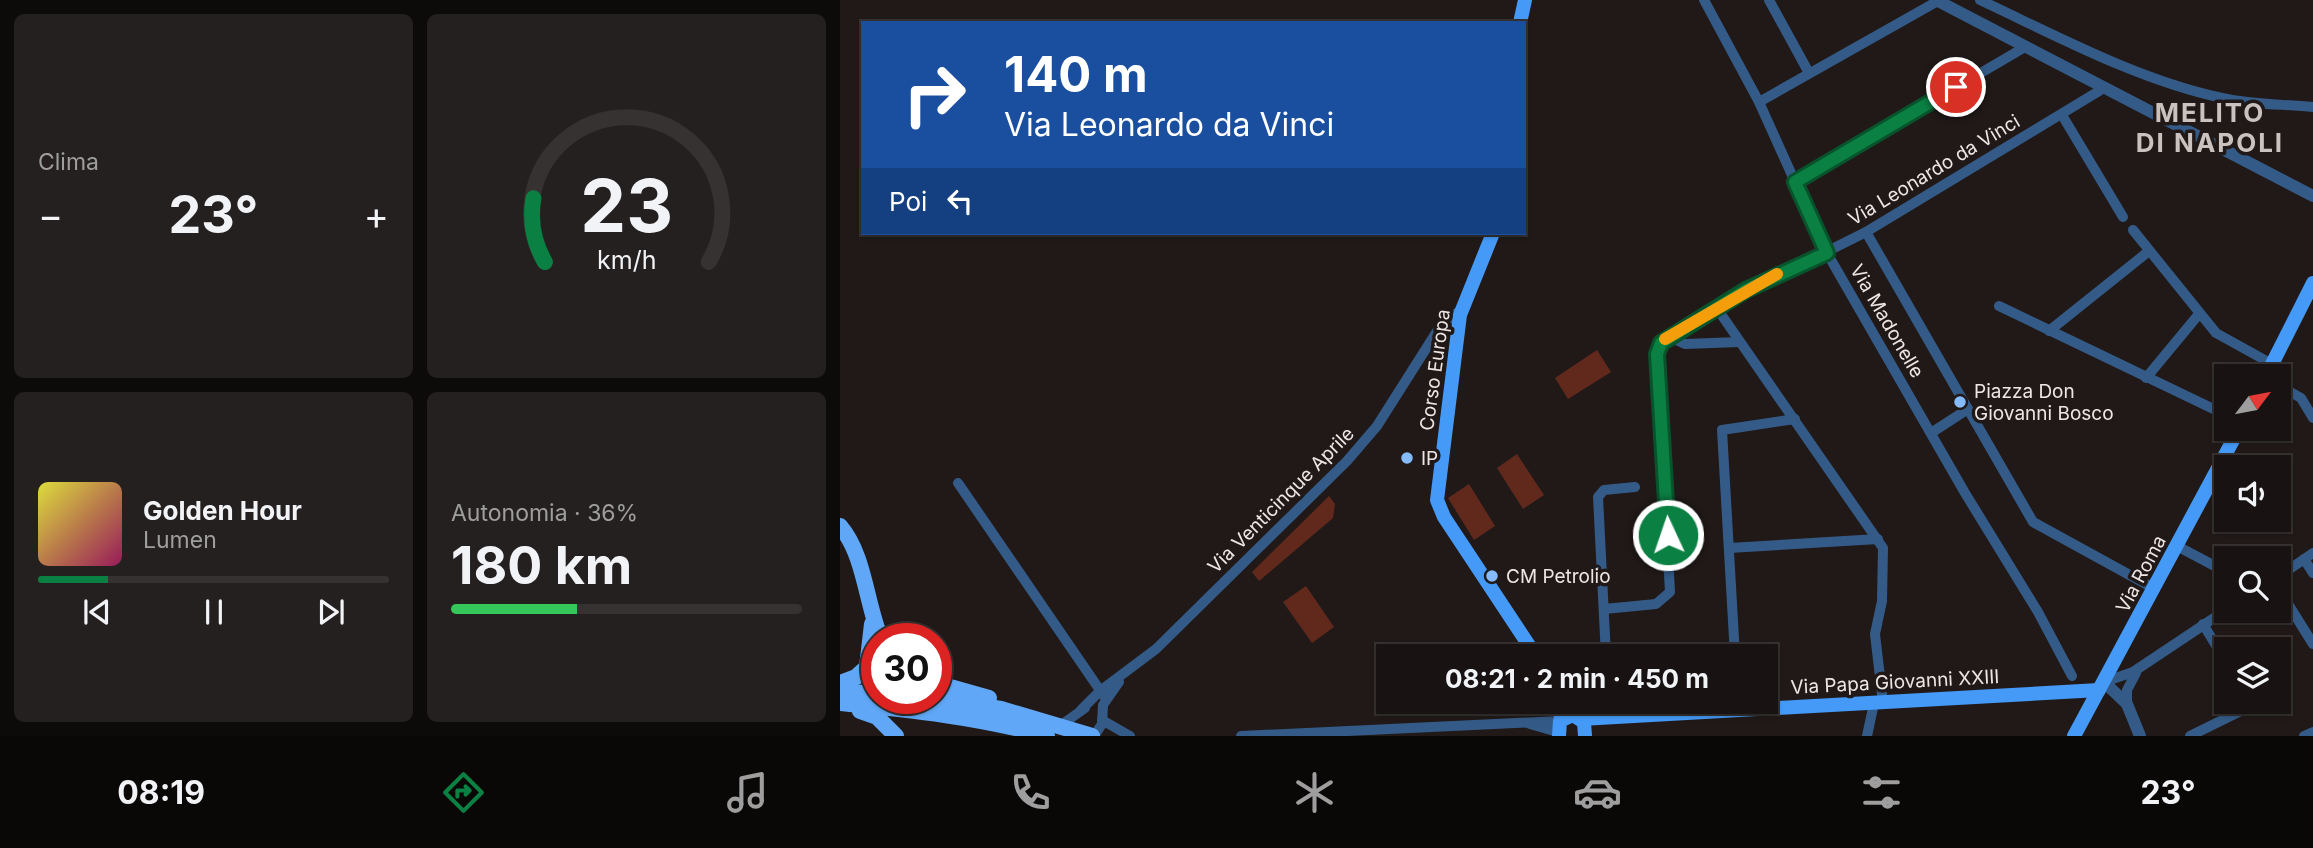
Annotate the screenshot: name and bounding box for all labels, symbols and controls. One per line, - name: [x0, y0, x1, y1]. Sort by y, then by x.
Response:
- text: 140 m: [1004, 45, 1148, 104]
- icon: right: [889, 49, 980, 140]
- pin: [1926, 57, 1986, 117]
- icon: arrive: [1937, 68, 1975, 106]
- district label: MELITO DI NAPOLI: [2136, 97, 2284, 158]
- text: Via Leonardo da Vinci: [1004, 105, 1334, 144]
- street label: Via Leonardo da Vinci: [1844, 110, 2024, 230]
- text: Clima: [38, 148, 99, 176]
- text: 23: [580, 161, 673, 250]
- icon: left: [941, 182, 979, 220]
- text: 23°: [169, 183, 258, 246]
- text: Poi: [889, 186, 927, 217]
- text: −: [38, 192, 63, 238]
- text: +: [364, 192, 389, 238]
- text: km/h: [597, 245, 656, 275]
- street label: Via Madonelle: [1845, 260, 1929, 382]
- street label: Corso Europa: [1415, 308, 1455, 432]
- north arrow: [2214, 364, 2291, 441]
- map controls: [2214, 364, 2291, 714]
- place label: Piazza Don Giovanni Bosco: [1974, 380, 2114, 425]
- marker: Piazza Don Giovanni Bosco: [1952, 394, 1968, 410]
- street label: Via Venticinque Aprile: [1203, 422, 1359, 578]
- place label: IP: [1421, 447, 1438, 470]
- marker: IP: [1399, 450, 1415, 466]
- button: sound: [2214, 455, 2291, 532]
- text: Golden Hour: [143, 495, 302, 526]
- position arrow: [1631, 498, 1705, 572]
- text: Autonomia · 36%: [451, 499, 638, 527]
- text: Lumen: [143, 526, 217, 554]
- street label: Via Roma: [2111, 531, 2171, 617]
- text: 180 km: [451, 534, 632, 597]
- button: search: [2214, 546, 2291, 623]
- place label: CM Petrolio: [1506, 565, 1611, 588]
- marker: CM Petrolio: [1484, 568, 1500, 584]
- icon: previous: [78, 593, 116, 631]
- icon: pause: [195, 593, 233, 631]
- icon: next: [312, 593, 350, 631]
- speed limit sign: 30: [861, 623, 952, 714]
- button: layers: [2214, 637, 2291, 714]
- text: 08:21 · 2 min · 450 m: [1445, 663, 1709, 694]
- street label: Via Papa Giovanni XXIII: [1790, 665, 2000, 699]
- icon: directions: [439, 768, 488, 817]
- icon: music: [723, 768, 772, 817]
- icon: phone: [1006, 768, 1055, 817]
- icon: climate: [1290, 768, 1339, 817]
- icon: car: [1573, 768, 1622, 817]
- icon: filters: [1857, 768, 1906, 817]
- text: 08:19: [117, 773, 205, 812]
- text: 23°: [2140, 773, 2196, 812]

